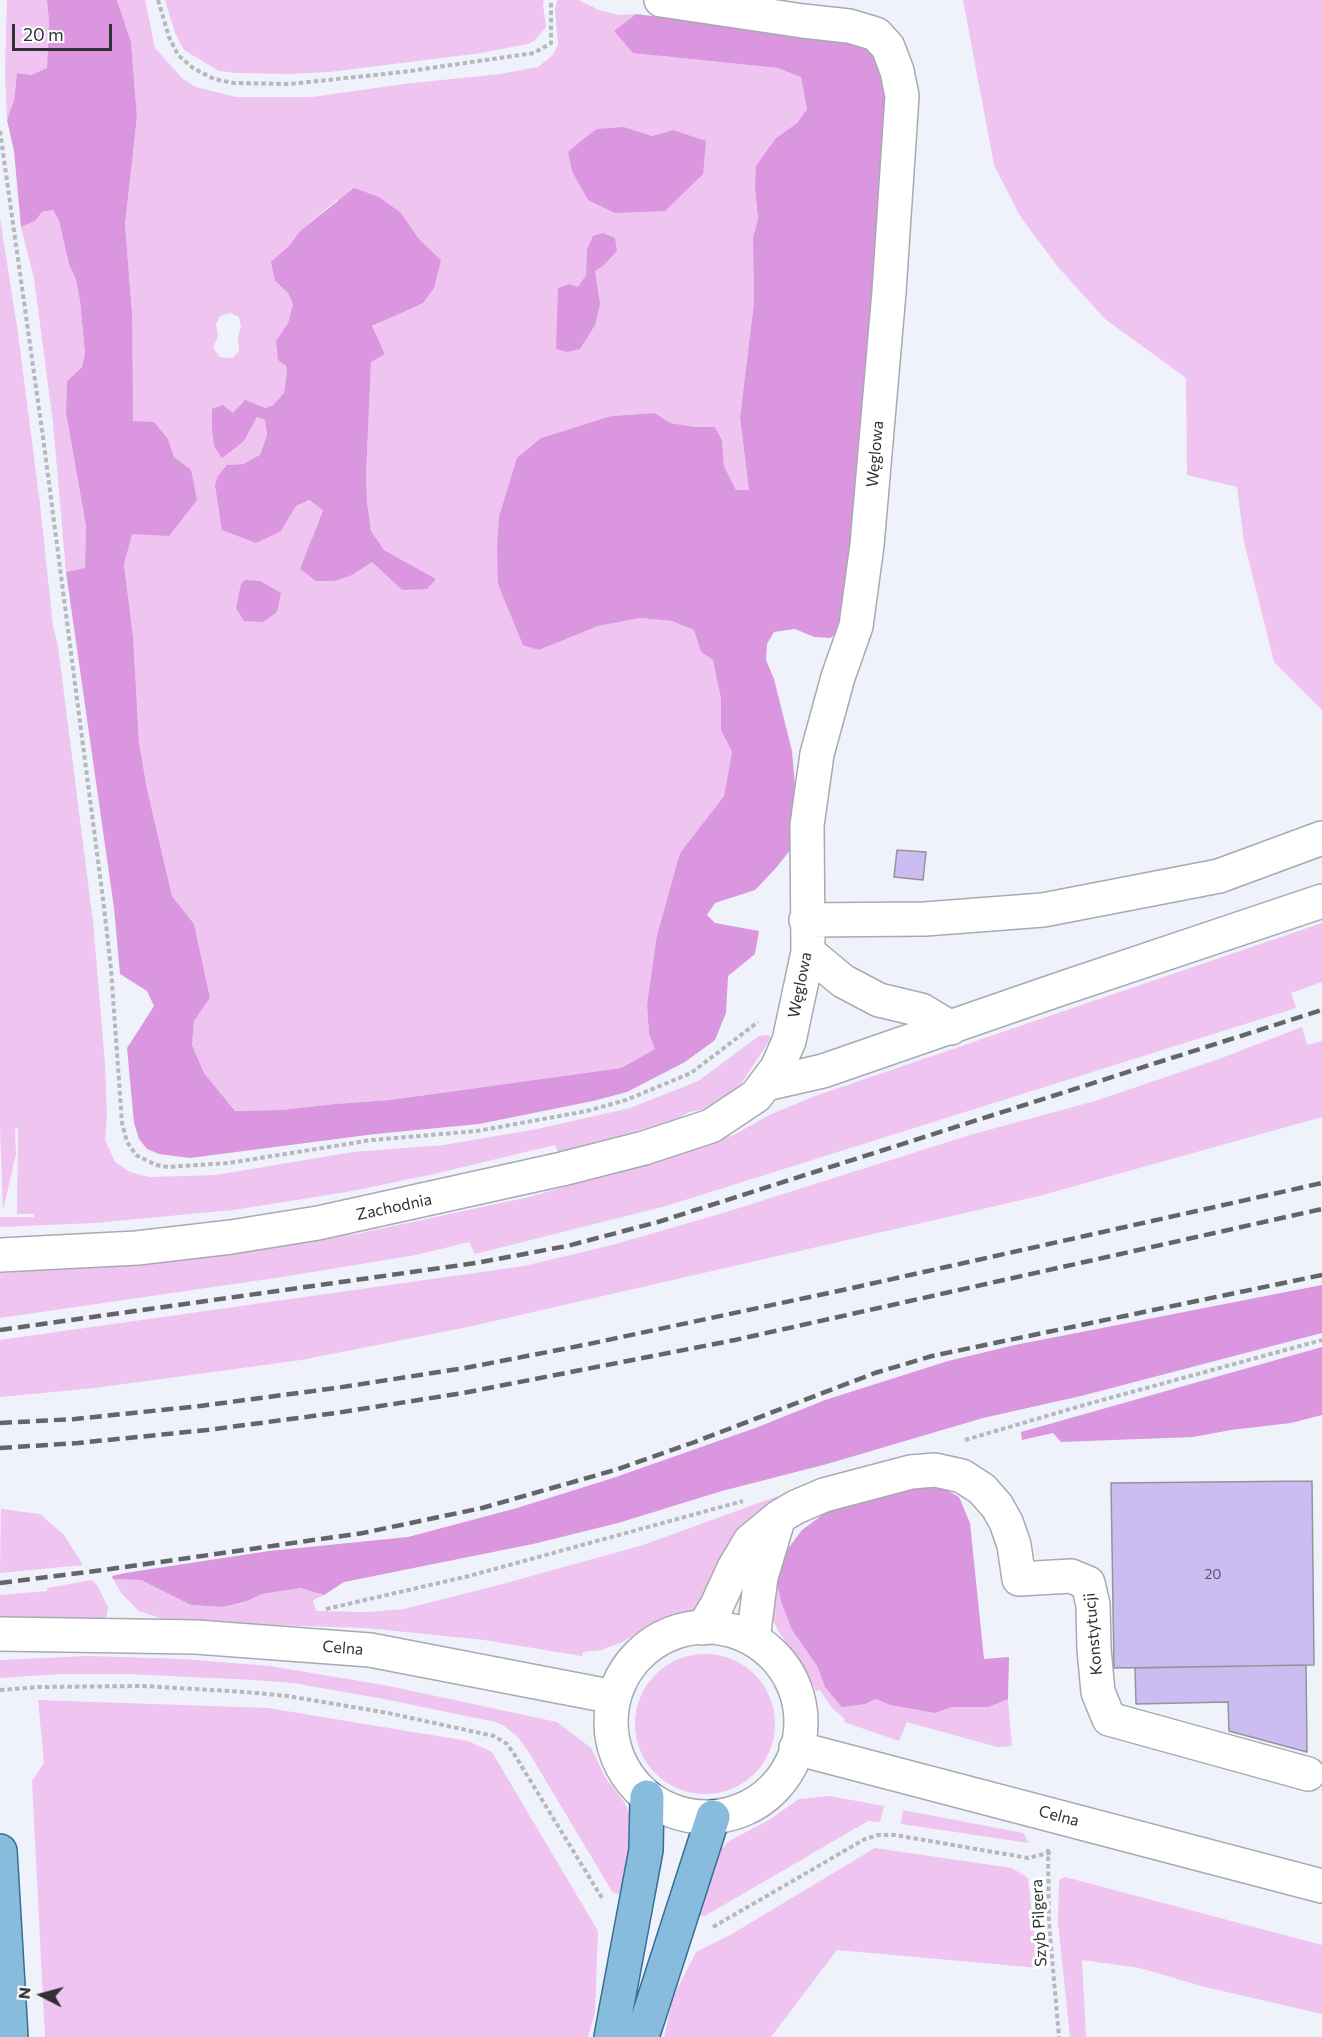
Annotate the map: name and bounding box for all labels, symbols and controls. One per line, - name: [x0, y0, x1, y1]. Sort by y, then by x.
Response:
- scale bar: [15, 12, 116, 50]
- text: 20 m: [23, 23, 64, 45]
- street label: Węglowa: [863, 420, 887, 488]
- street label: Węglowa: [784, 950, 816, 1020]
- street label: Zachodnia: [355, 1190, 433, 1224]
- house number: 20: [1205, 1566, 1221, 1582]
- street label: Konstytucji: [1080, 1592, 1106, 1676]
- street label: Celna: [322, 1637, 364, 1659]
- street label: Celna: [1037, 1801, 1081, 1831]
- street label: Szyb Pilgera: [1027, 1879, 1051, 1967]
- north arrow: [12, 1965, 72, 2025]
- text: N: [14, 1986, 34, 2000]

